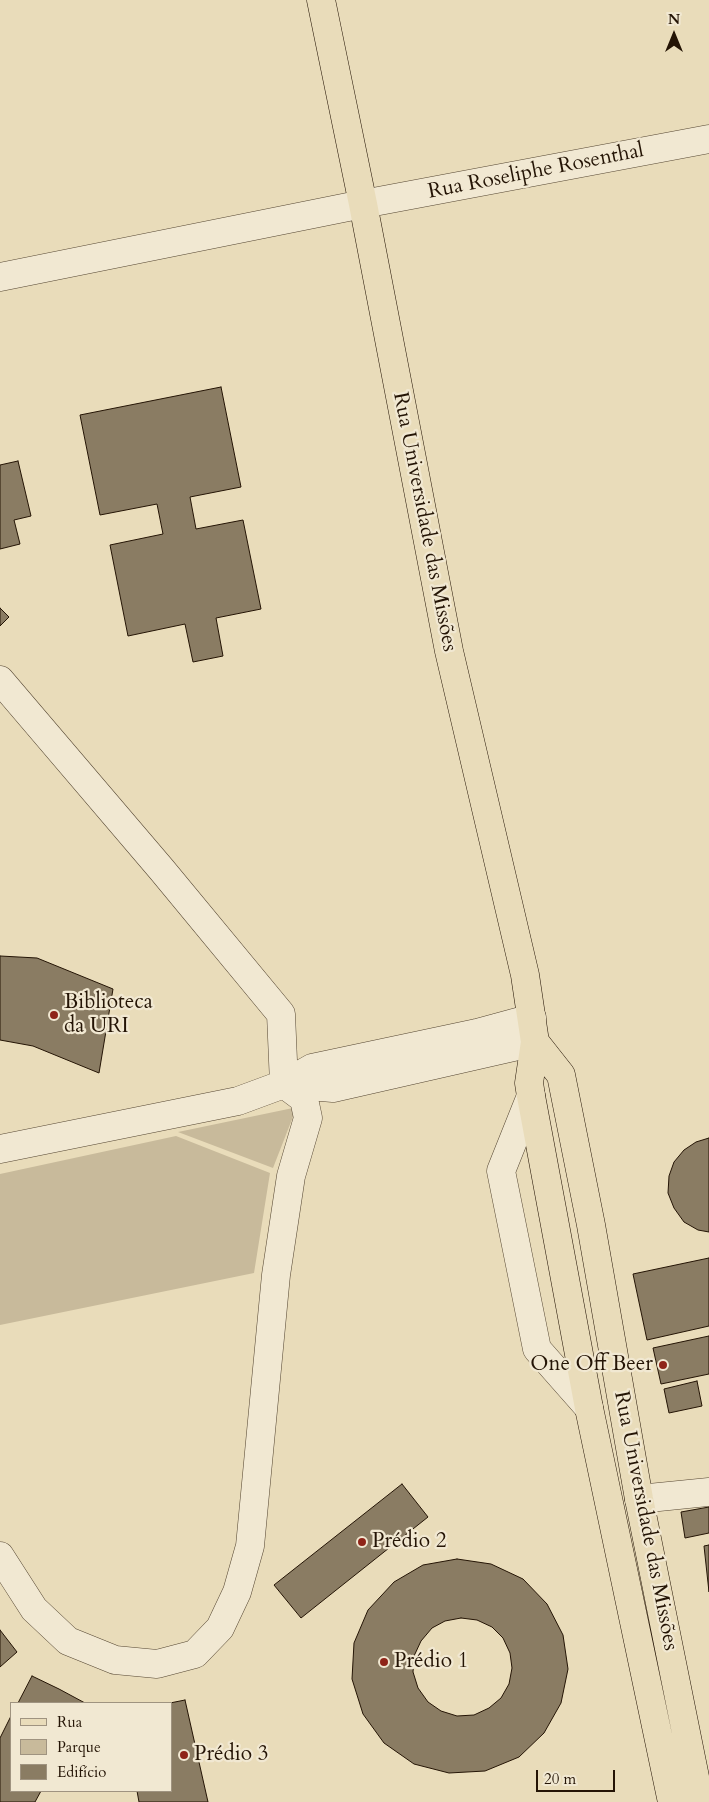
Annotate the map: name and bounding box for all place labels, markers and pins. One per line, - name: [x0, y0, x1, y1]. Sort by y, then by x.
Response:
- place label: Biblioteca da URI: [64, 990, 153, 1040]
- marker: Biblioteca da URI: [48, 1009, 60, 1021]
- place label: One Off Beer: [530, 1352, 653, 1378]
- marker: One Off Beer: [657, 1359, 669, 1371]
- place label: Prédio 2: [372, 1529, 446, 1555]
- marker: Prédio 2: [356, 1536, 368, 1548]
- place label: Prédio 1: [394, 1649, 468, 1675]
- marker: Prédio 1: [378, 1656, 390, 1668]
- place label: Prédio 3: [194, 1742, 268, 1768]
- marker: Prédio 3: [178, 1749, 190, 1761]

